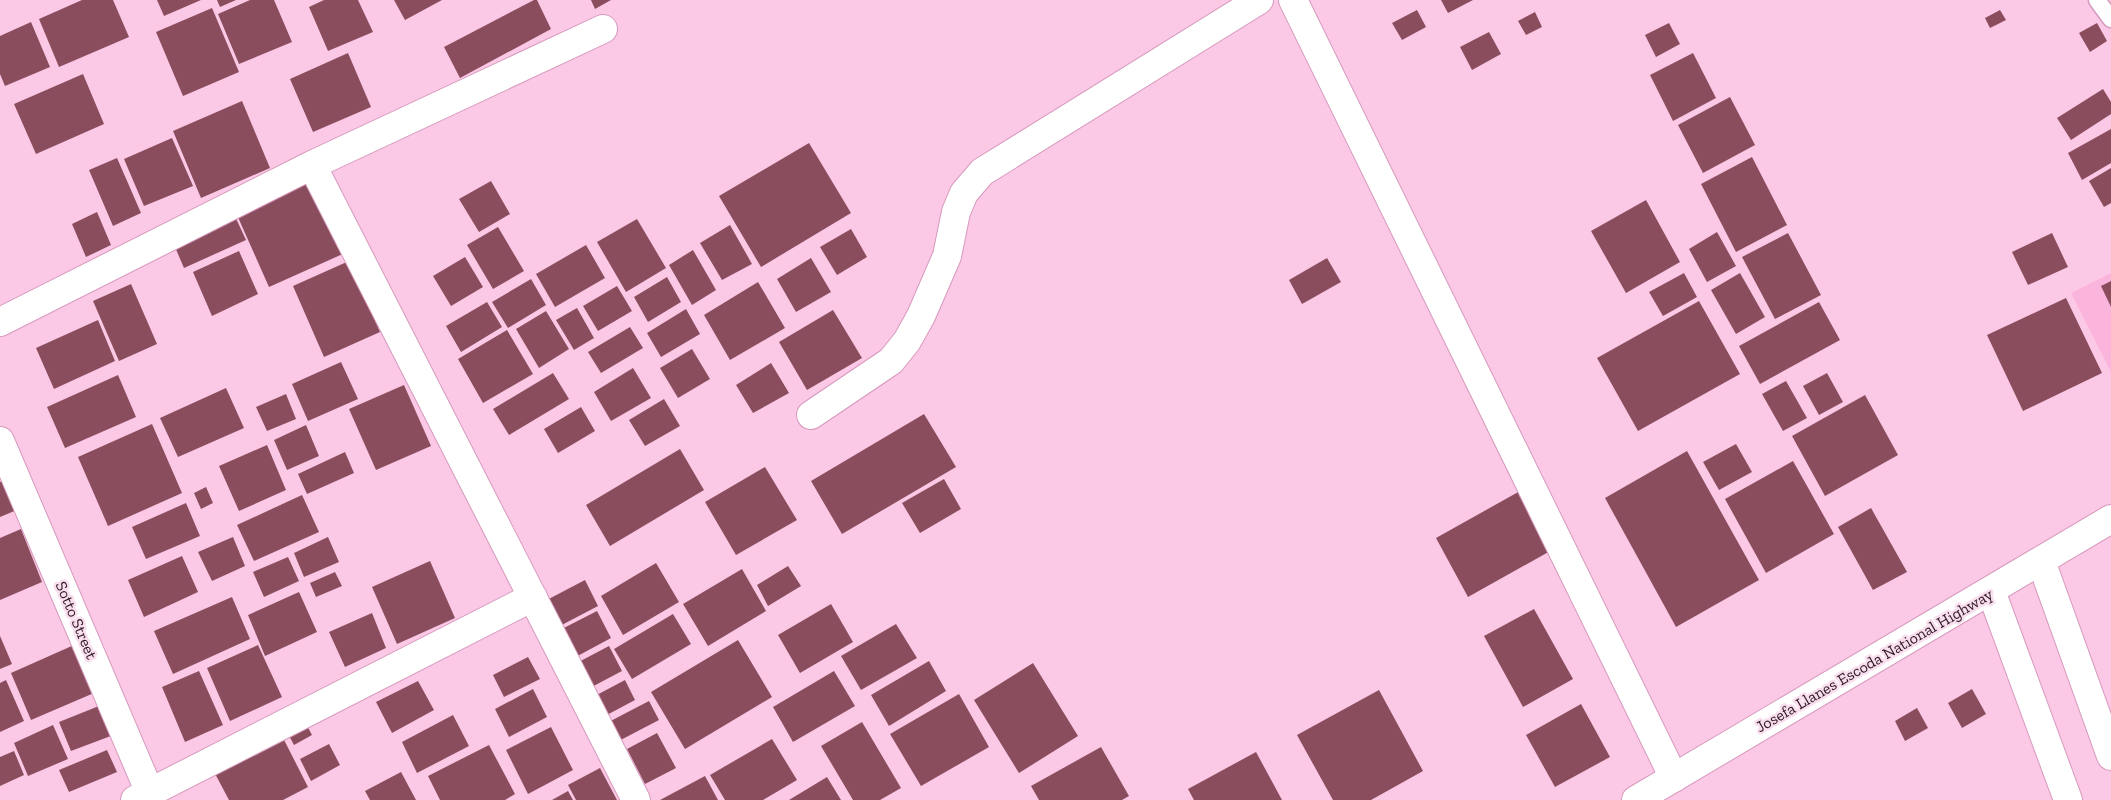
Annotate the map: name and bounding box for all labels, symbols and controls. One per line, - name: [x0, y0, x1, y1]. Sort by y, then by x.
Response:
- street label: Sotto Street: [52, 578, 101, 662]
- street label: Josefa Llanes Escoda National Highway: [1752, 584, 1997, 736]

